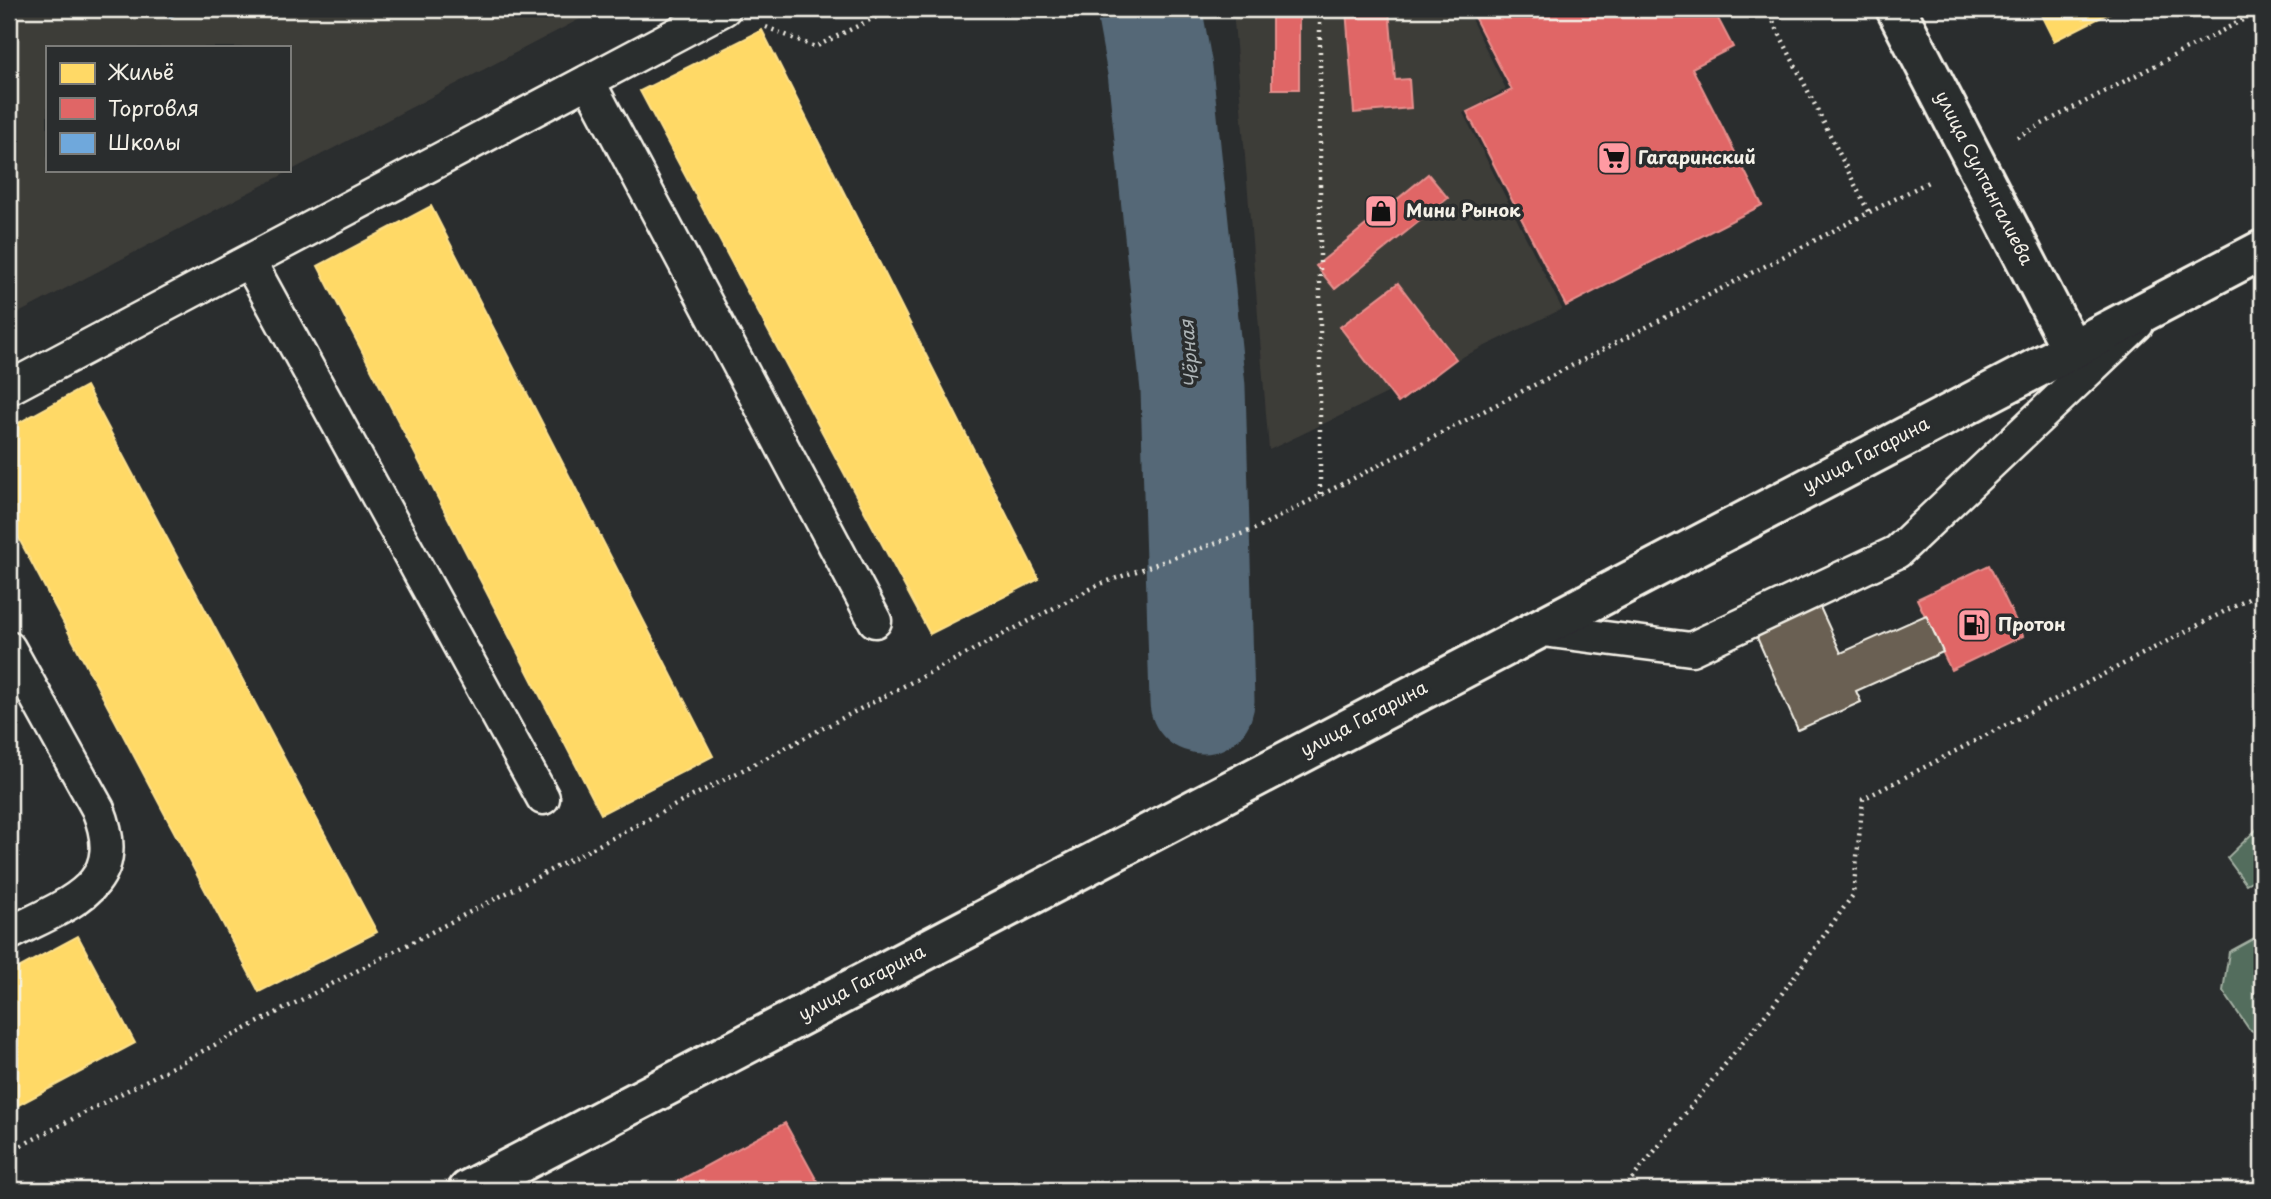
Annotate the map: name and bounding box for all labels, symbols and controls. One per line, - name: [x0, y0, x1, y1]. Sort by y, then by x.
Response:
- legend: [46, 46, 290, 172]
- text: Жильё: [107, 55, 174, 87]
- street label: улица Султангалиева: [1930, 85, 2041, 270]
- text: Торговля: [108, 91, 199, 123]
- text: Школы: [108, 125, 181, 157]
- supermarket icon: Гагаринский: [1595, 139, 1633, 177]
- place label: Гагаринский: [1638, 143, 1756, 170]
- shop icon: Мини Рынок: [1362, 192, 1400, 230]
- place label: Мини Рынок: [1406, 196, 1521, 223]
- water label: Чёрная: [1171, 317, 1205, 390]
- street label: улица Гагарина: [1797, 408, 1934, 499]
- fuel station icon: Протон: [1955, 606, 1993, 644]
- place label: Протон: [1998, 610, 2066, 637]
- street label: улица Гагарина: [1295, 672, 1432, 763]
- street label: улица Гагарина: [793, 936, 930, 1027]

